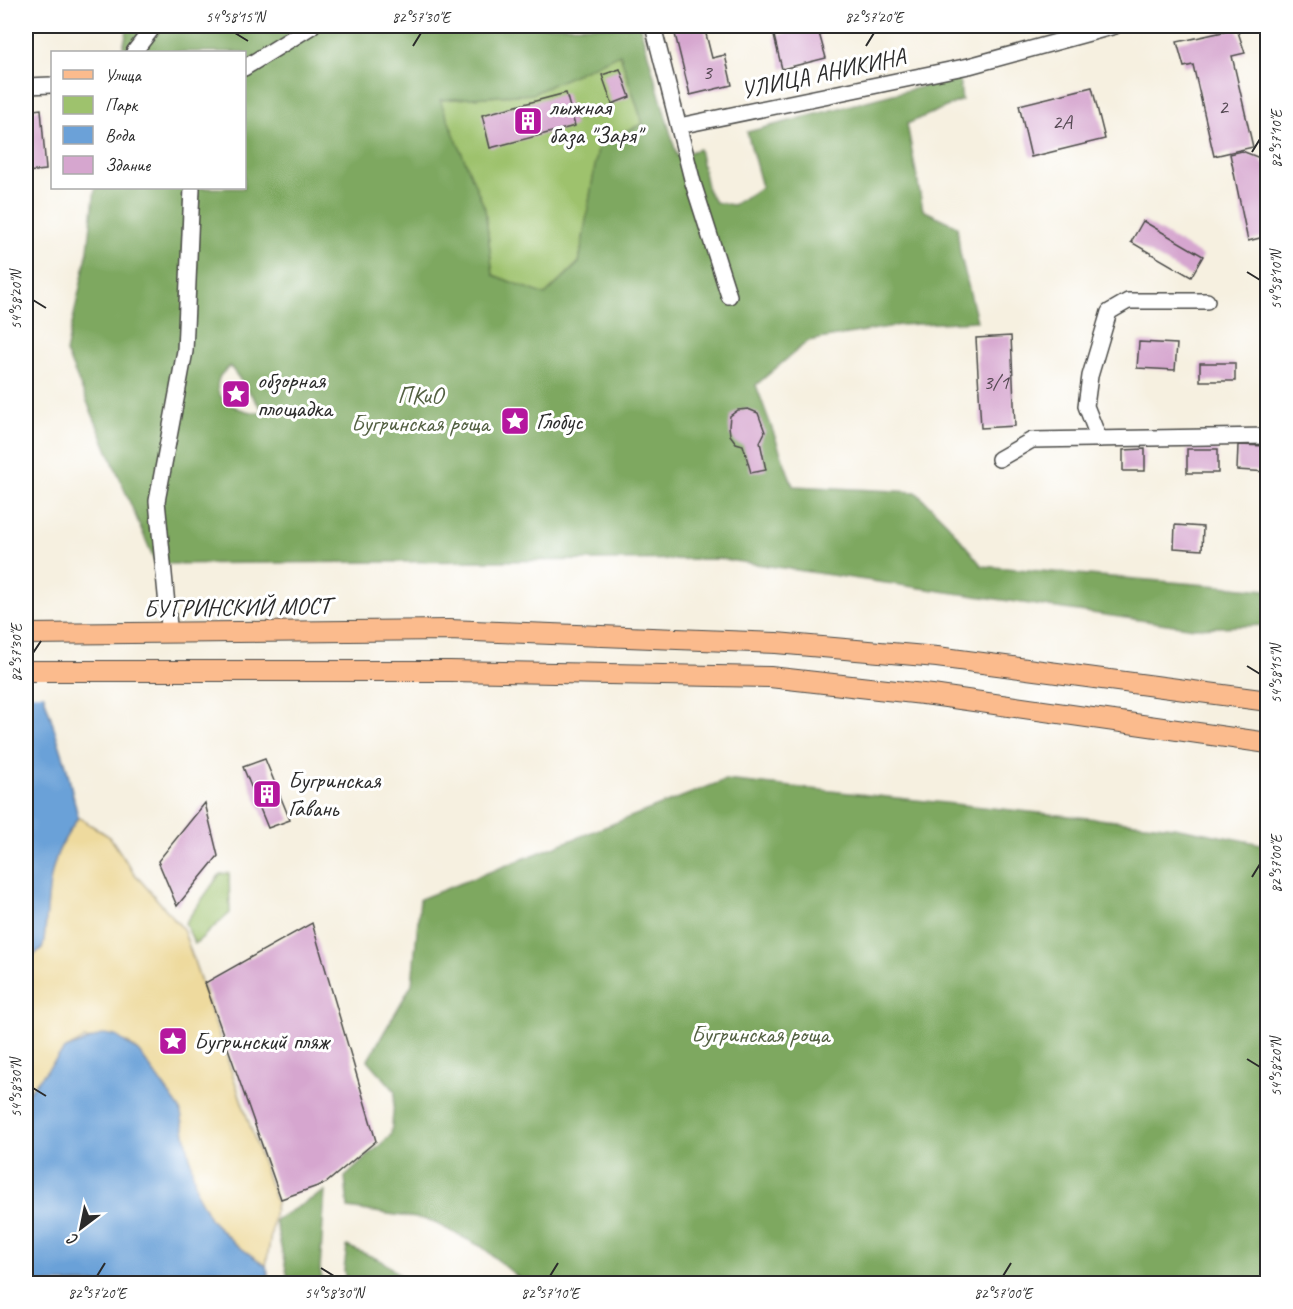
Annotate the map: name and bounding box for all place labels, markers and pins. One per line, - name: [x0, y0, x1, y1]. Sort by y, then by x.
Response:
- place label: лыжная база "Заря": [549, 92, 647, 150]
- building icon: лыжная база "Заря": [512, 105, 544, 137]
- place label: обзорная площадка: [257, 365, 334, 423]
- place icon: обзорная площадка: [220, 378, 252, 410]
- place icon: Глобус: [499, 405, 531, 437]
- place label: Глобус: [536, 406, 584, 436]
- place label: Бугринская Гавань: [288, 765, 382, 823]
- building icon: Бугринская Гавань: [251, 778, 283, 810]
- place icon: Бугринский пляж: [157, 1025, 189, 1057]
- place label: Бугринский пляж: [194, 1026, 332, 1056]

